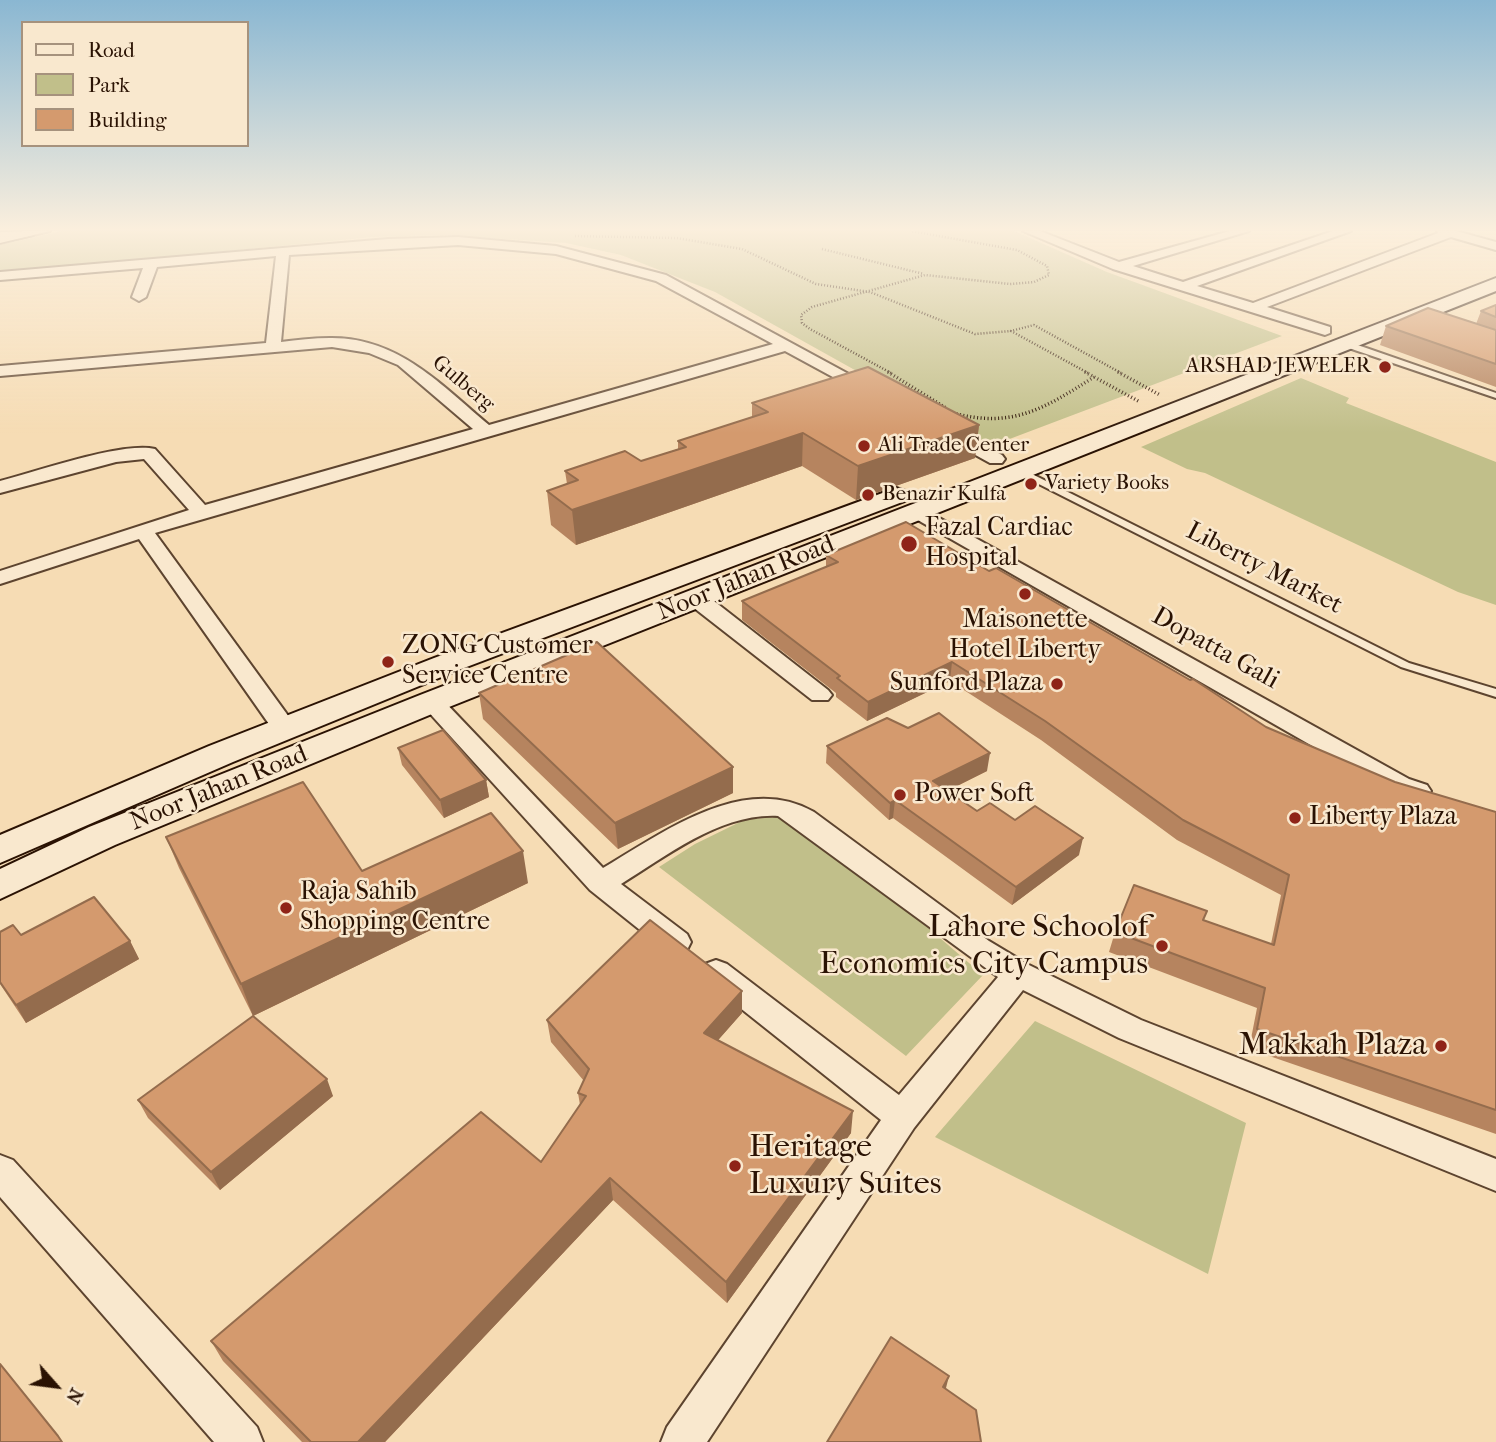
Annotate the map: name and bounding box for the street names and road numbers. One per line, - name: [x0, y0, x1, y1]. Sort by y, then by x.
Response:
- street label: Gulberg: [427, 351, 499, 417]
- street label: Liberty Market: [1181, 516, 1347, 622]
- street label: Noor Jahan Road: [653, 529, 839, 629]
- street label: Dopatta Gali: [1146, 601, 1284, 697]
- street label: Noor Jahan Road: [126, 739, 312, 839]

